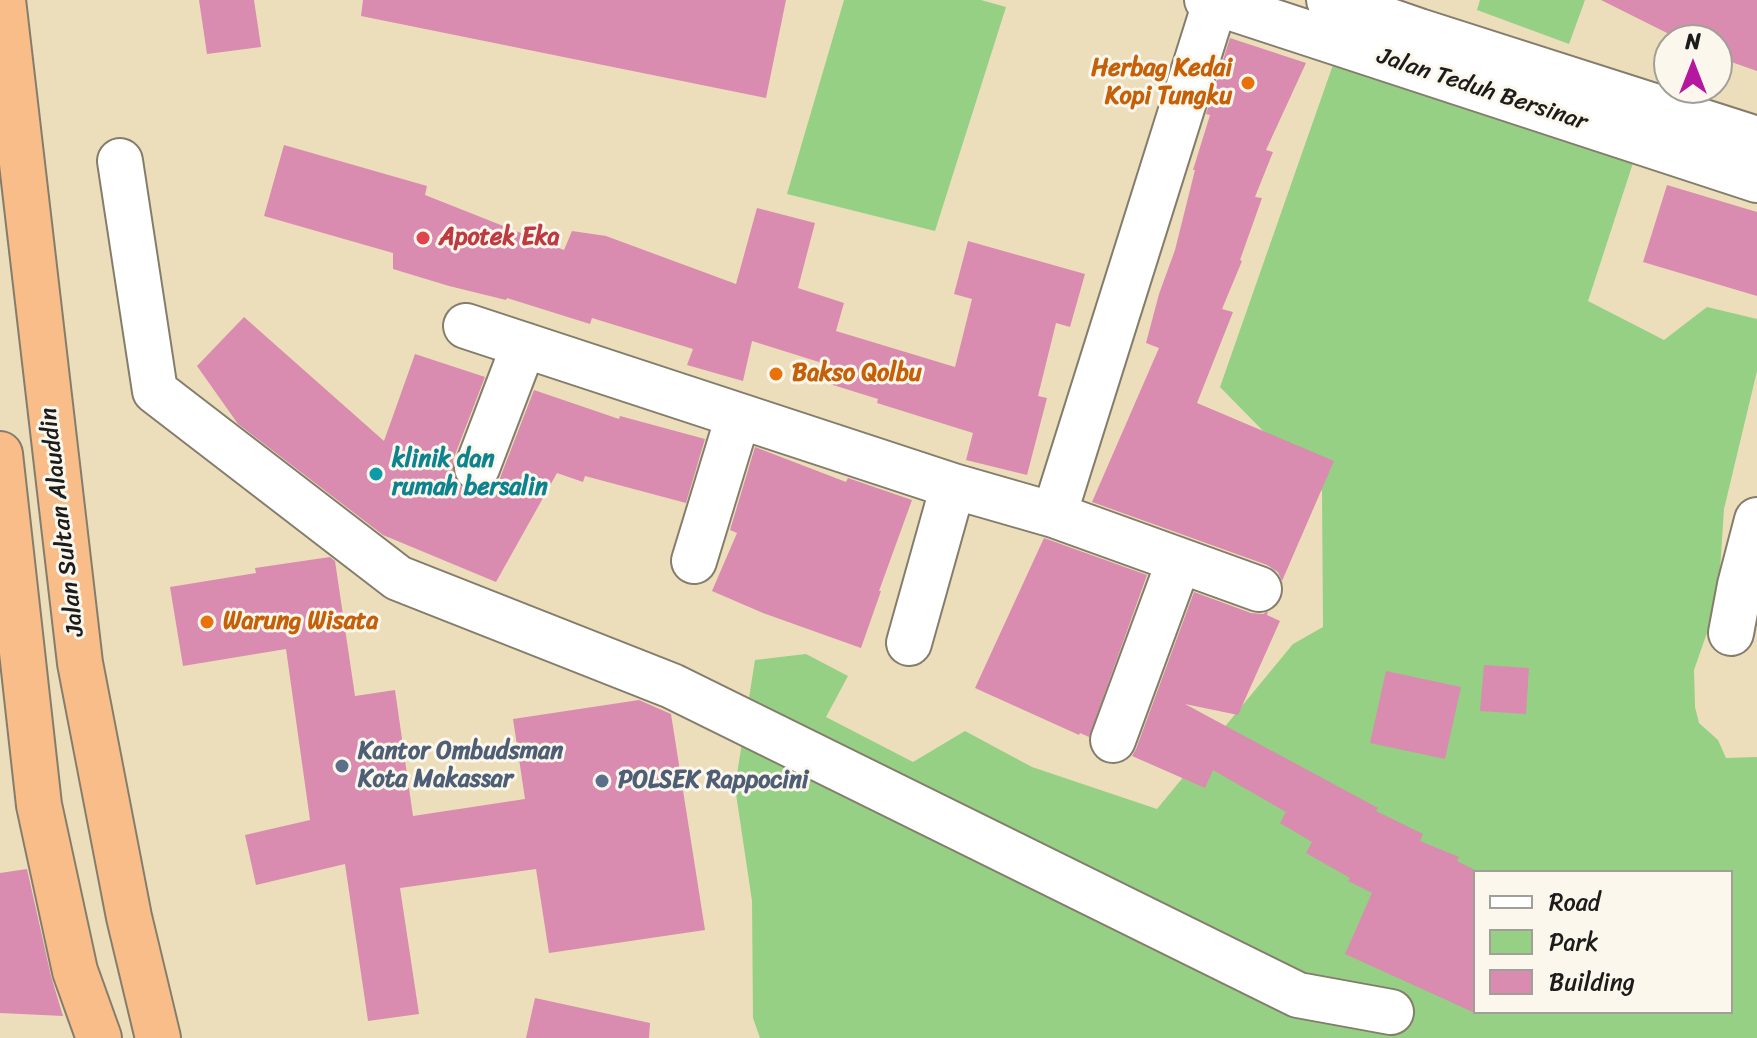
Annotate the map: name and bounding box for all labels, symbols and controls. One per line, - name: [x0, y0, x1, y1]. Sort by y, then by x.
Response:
- text: N: [1685, 22, 1701, 61]
- north arrow: [1653, 24, 1733, 104]
- street label: Jalan Teduh Bersinar: [1373, 42, 1591, 138]
- place label: Herbag Kedai Kopi Tungku: [1091, 55, 1232, 111]
- marker: Herbag Kedai Kopi Tungku: [1239, 74, 1257, 92]
- place label: Apotek Eka: [439, 224, 560, 252]
- marker: Apotek Eka: [414, 229, 432, 247]
- place label: Bakso Qolbu: [792, 360, 922, 388]
- marker: Bakso Qolbu: [767, 365, 785, 383]
- street label: Jalan Sultan Alauddin: [35, 406, 91, 638]
- place label: klinik dan rumah bersalin: [392, 446, 548, 502]
- marker: klinik dan rumah bersalin: [367, 465, 385, 483]
- place label: Warung Wisata: [223, 608, 378, 636]
- marker: Warung Wisata: [198, 613, 216, 631]
- place label: Kantor Ombudsman Kota Makassar: [358, 738, 563, 794]
- marker: Kantor Ombudsman Kota Makassar: [333, 757, 351, 775]
- place label: POLSEK Rappocini: [618, 767, 808, 795]
- marker: POLSEK Rappocini: [593, 772, 611, 790]
- legend: [1473, 870, 1733, 1014]
- text: Road: [1549, 881, 1600, 923]
- text: Park: [1549, 921, 1598, 963]
- text: Building: [1549, 961, 1635, 1003]

